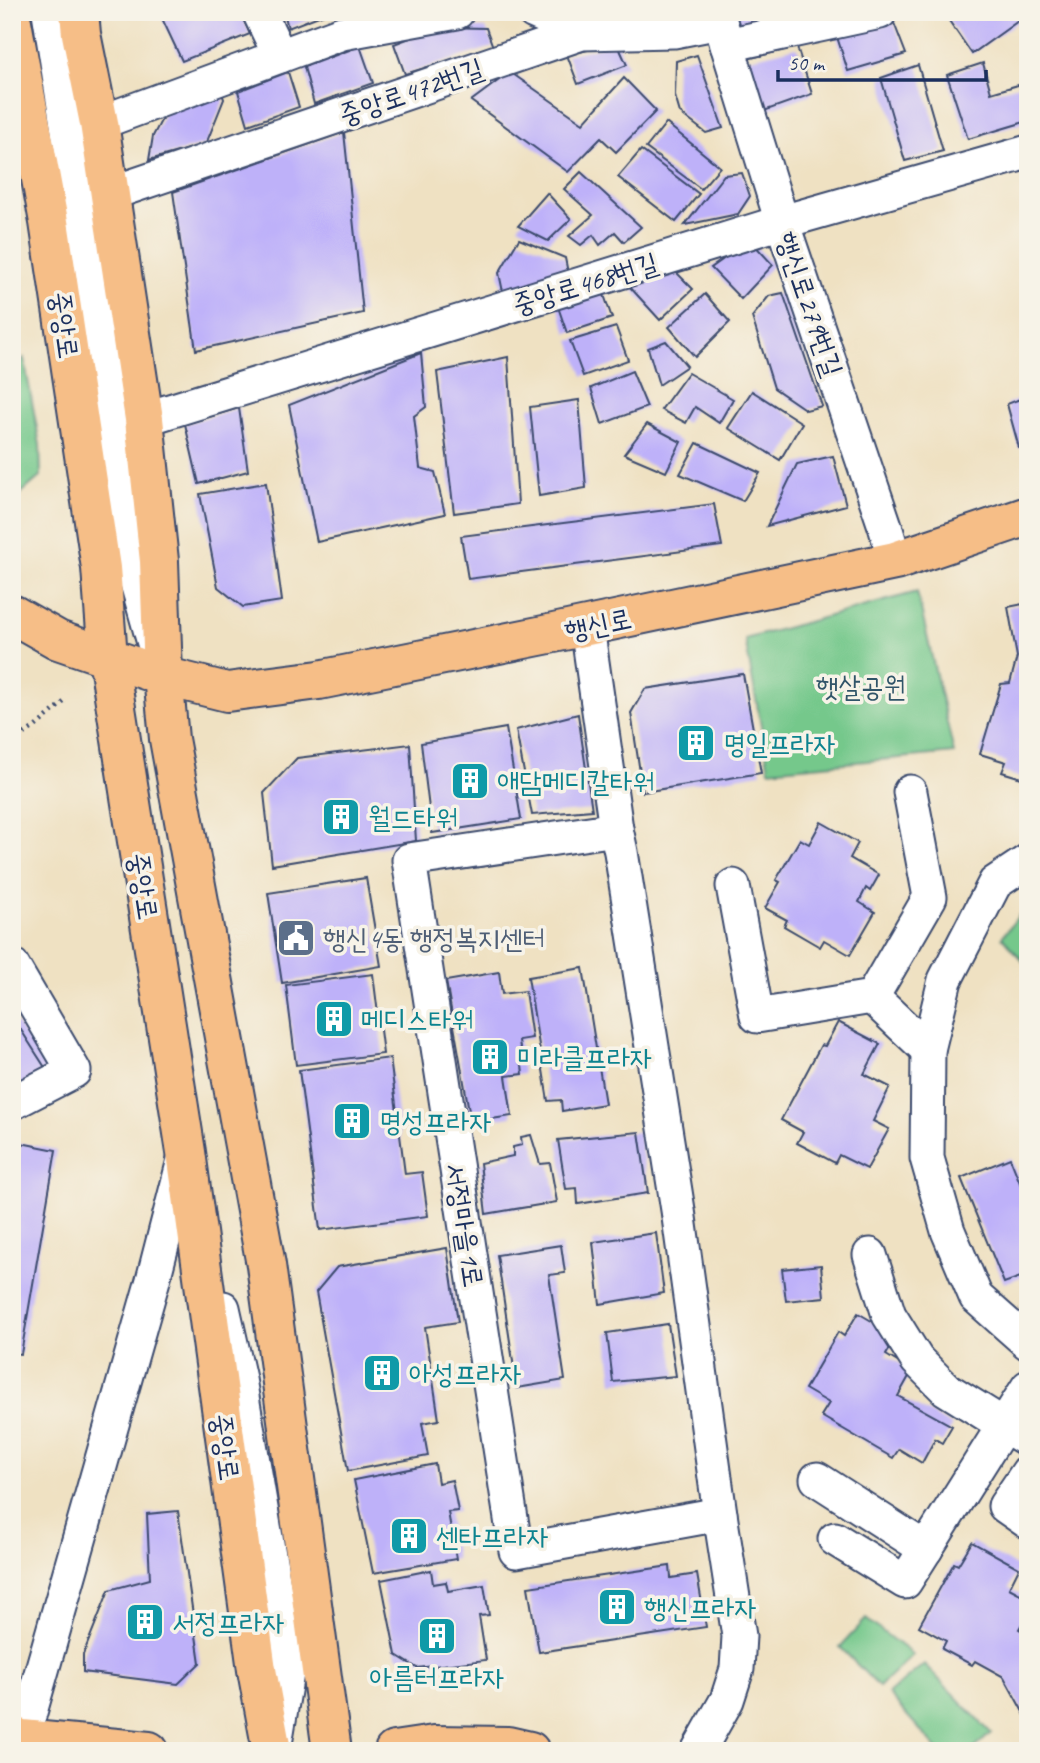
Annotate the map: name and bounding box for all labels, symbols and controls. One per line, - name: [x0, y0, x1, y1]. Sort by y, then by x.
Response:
- scale bar: [778, 38, 986, 82]
- street label: 중앙로472번길: [334, 50, 488, 133]
- text: 50 m: [788, 50, 826, 76]
- street label: 행신로279번길: [768, 227, 851, 381]
- street label: 중앙로468번길: [508, 245, 662, 322]
- street label: 중앙로: [42, 289, 87, 361]
- street label: 행신로: [561, 600, 635, 649]
- park label: 햇살공원: [816, 669, 906, 704]
- building icon: 명일프라자: [675, 722, 717, 764]
- place label: 명일프라자: [723, 726, 836, 761]
- building icon: 애담메디칼타워: [449, 760, 491, 802]
- place label: 애담메디칼타워: [497, 764, 655, 799]
- building icon: 월드타워: [320, 796, 362, 838]
- place label: 월드타워: [368, 800, 458, 835]
- street label: 중앙로: [121, 850, 166, 922]
- public building icon: 행신4동 행정복지센터: [275, 917, 317, 959]
- place label: 행신4동 행정복지센터: [323, 921, 545, 956]
- building icon: 메디스타워: [313, 998, 355, 1040]
- place label: 메디스타워: [361, 1002, 474, 1037]
- building icon: 미라클프라자: [469, 1036, 511, 1078]
- place label: 미라클프라자: [517, 1040, 652, 1075]
- building icon: 명성프라자: [331, 1100, 373, 1142]
- place label: 명성프라자: [379, 1104, 492, 1139]
- street label: 서정마을1로: [437, 1160, 492, 1290]
- building icon: 아성프라자: [361, 1352, 403, 1394]
- place label: 아성프라자: [409, 1356, 522, 1391]
- street label: 중앙로: [203, 1411, 248, 1483]
- building icon: 센타프라자: [388, 1515, 430, 1557]
- place label: 센타프라자: [436, 1519, 549, 1554]
- building icon: 행신프라자: [596, 1586, 638, 1628]
- place label: 행신프라자: [644, 1590, 757, 1625]
- building icon: 서정프라자: [124, 1601, 166, 1643]
- place label: 서정프라자: [172, 1605, 285, 1640]
- building icon: 아름터프라자: [416, 1615, 458, 1657]
- place label: 아름터프라자: [369, 1660, 505, 1695]

